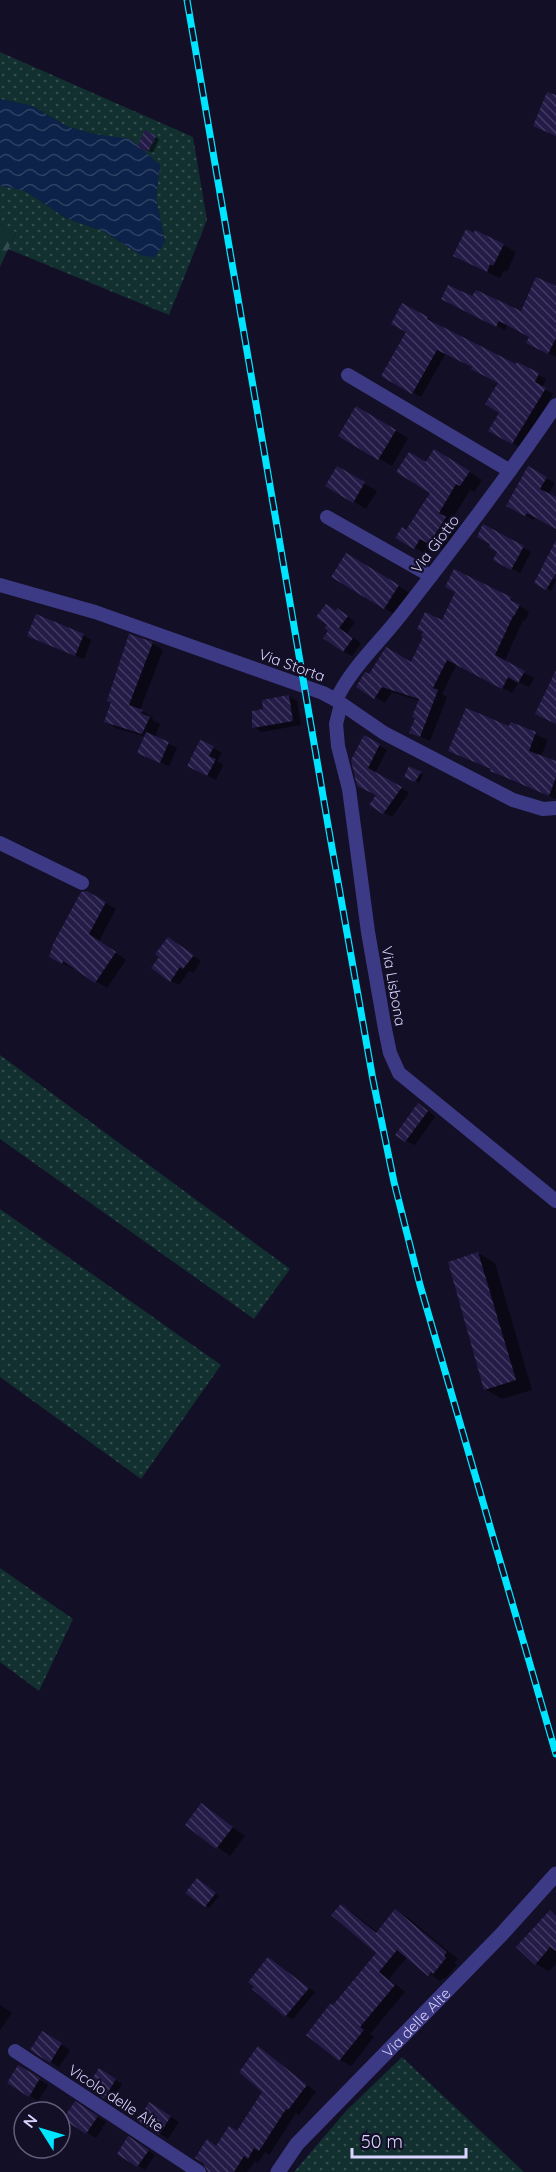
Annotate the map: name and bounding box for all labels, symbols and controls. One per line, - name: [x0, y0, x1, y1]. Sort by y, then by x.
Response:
- street label: Via Giotto: [407, 511, 463, 577]
- street label: Via Storta: [256, 644, 328, 686]
- street label: Via Lisbona: [378, 945, 410, 1027]
- street label: Via delle Alte: [378, 1983, 454, 2061]
- street label: Vicolo delle Alte: [65, 2060, 167, 2136]
- north arrow: [12, 2100, 72, 2160]
- text: N: [18, 2110, 42, 2132]
- scale bar: [352, 2121, 466, 2159]
- text: 50 m: [361, 2130, 403, 2153]

